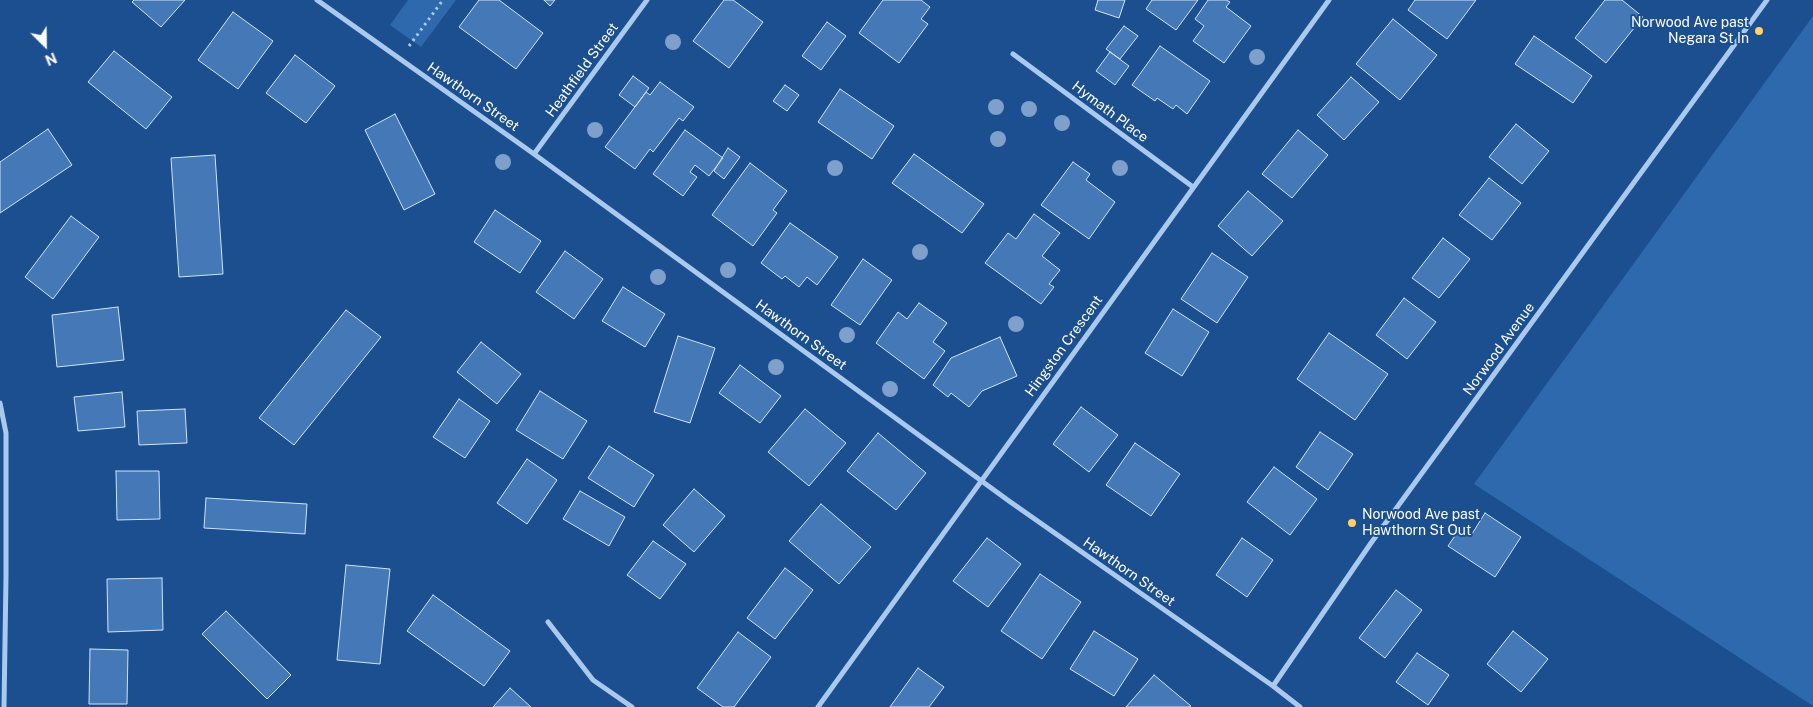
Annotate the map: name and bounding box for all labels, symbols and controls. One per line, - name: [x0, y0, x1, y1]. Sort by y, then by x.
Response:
- place label: Norwood Ave past Negara St In: [1631, 15, 1749, 48]
- north arrow: [20, 20, 70, 70]
- street label: Heathfield Street: [542, 20, 622, 120]
- marker: Norwood Ave past Negara St In: [1753, 25, 1765, 37]
- text: N: [43, 49, 59, 68]
- street label: Hawthorn Street: [424, 59, 522, 135]
- street label: Hymath Place: [1069, 78, 1151, 146]
- street label: Hingston Crescent: [1022, 292, 1106, 400]
- street label: Hawthorn Street: [752, 296, 850, 374]
- street label: Norwood Avenue: [1460, 299, 1538, 399]
- place label: Norwood Ave past Hawthorn St Out: [1362, 507, 1480, 540]
- marker: Norwood Ave past Hawthorn St Out: [1346, 517, 1358, 529]
- street label: Hawthorn Street: [1080, 534, 1178, 610]

